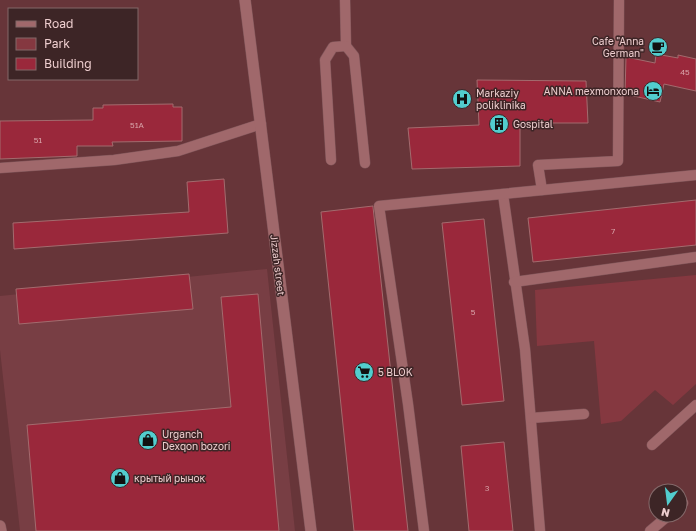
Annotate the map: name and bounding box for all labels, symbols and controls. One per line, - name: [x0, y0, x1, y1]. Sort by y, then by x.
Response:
- legend: [8, 8, 138, 80]
- text: Road: [44, 16, 73, 31]
- place label: Cafe "Anna German": [592, 35, 644, 59]
- text: Park: [44, 36, 70, 51]
- cafe icon: Cafe "Anna German": [647, 36, 669, 58]
- text: Building: [44, 56, 92, 71]
- house number: 45: [680, 67, 690, 77]
- hotel icon: ANNA mexmonxona: [642, 80, 664, 102]
- place label: ANNA mexmonxona: [544, 85, 639, 97]
- place label: Markaziy poliklinika: [476, 87, 526, 111]
- hospital icon: Markaziy poliklinika: [451, 88, 473, 110]
- building icon: Gospital: [488, 113, 510, 135]
- place label: Gospital: [513, 118, 553, 130]
- house number: 51A: [130, 120, 145, 130]
- house number: 51: [34, 135, 42, 145]
- house number: 7: [611, 226, 615, 236]
- street label: Jizzah street: [268, 234, 288, 296]
- house number: 5: [471, 307, 476, 317]
- supermarket icon: 5 BLOK: [353, 361, 375, 383]
- place label: 5 BLOK: [378, 366, 413, 378]
- place label: Urganch Dexqon bozori: [162, 428, 231, 452]
- shop icon: Urganch Dexqon bozori: [137, 429, 159, 451]
- shop icon: крытый рынок: [109, 467, 131, 489]
- place label: крытый рынок: [134, 472, 206, 484]
- house number: 3: [485, 483, 490, 493]
- north arrow: [648, 483, 688, 523]
- text: N: [660, 506, 671, 521]

